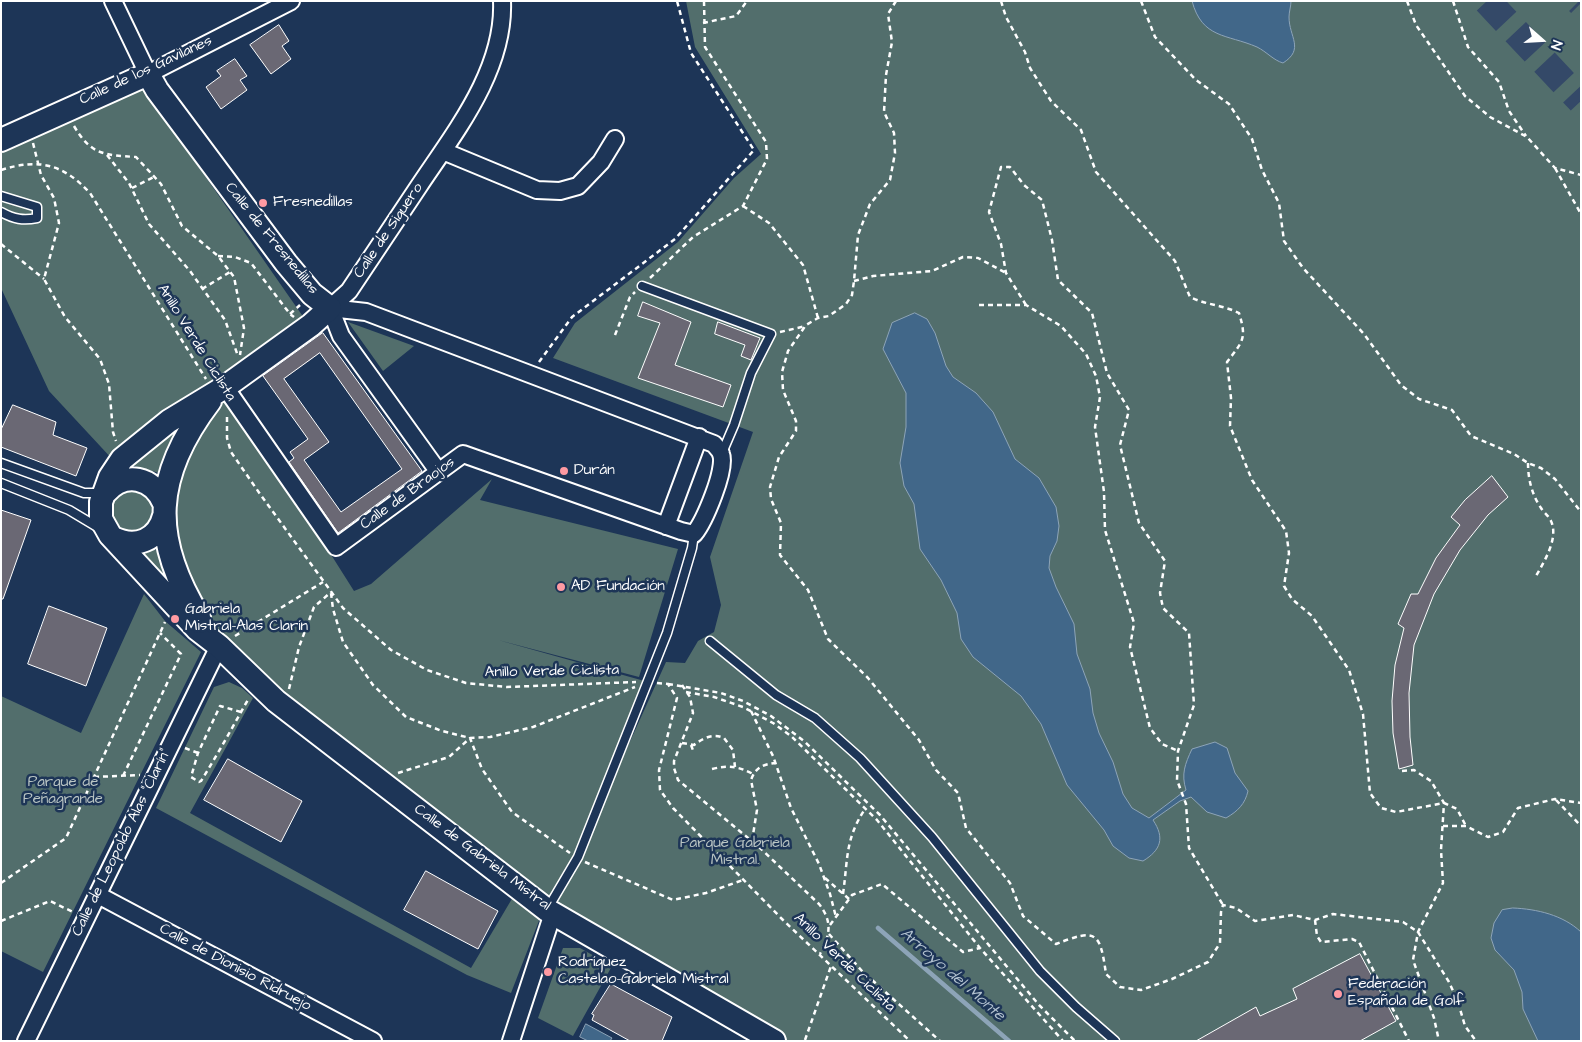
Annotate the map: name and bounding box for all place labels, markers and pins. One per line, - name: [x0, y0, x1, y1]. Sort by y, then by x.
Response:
- place label: Fresnedillas: [273, 194, 353, 212]
- marker: Fresnedillas: [257, 197, 269, 209]
- place label: Durán: [574, 462, 615, 480]
- marker: Durán: [558, 465, 570, 477]
- place label: AD Fundación: [571, 578, 665, 596]
- marker: AD Fundación: [555, 581, 567, 593]
- place label: Gabriela Mistral-Alas Clarín: [185, 601, 308, 636]
- marker: Gabriela Mistral-Alas Clarín: [169, 613, 181, 625]
- place label: Rodríguez Castelao-Gabriela Mistral: [558, 954, 729, 989]
- marker: Rodríguez Castelao-Gabriela Mistral: [542, 966, 554, 978]
- place label: Federación Española de Golf: [1348, 976, 1464, 1011]
- marker: Federación Española de Golf: [1332, 988, 1344, 1000]

